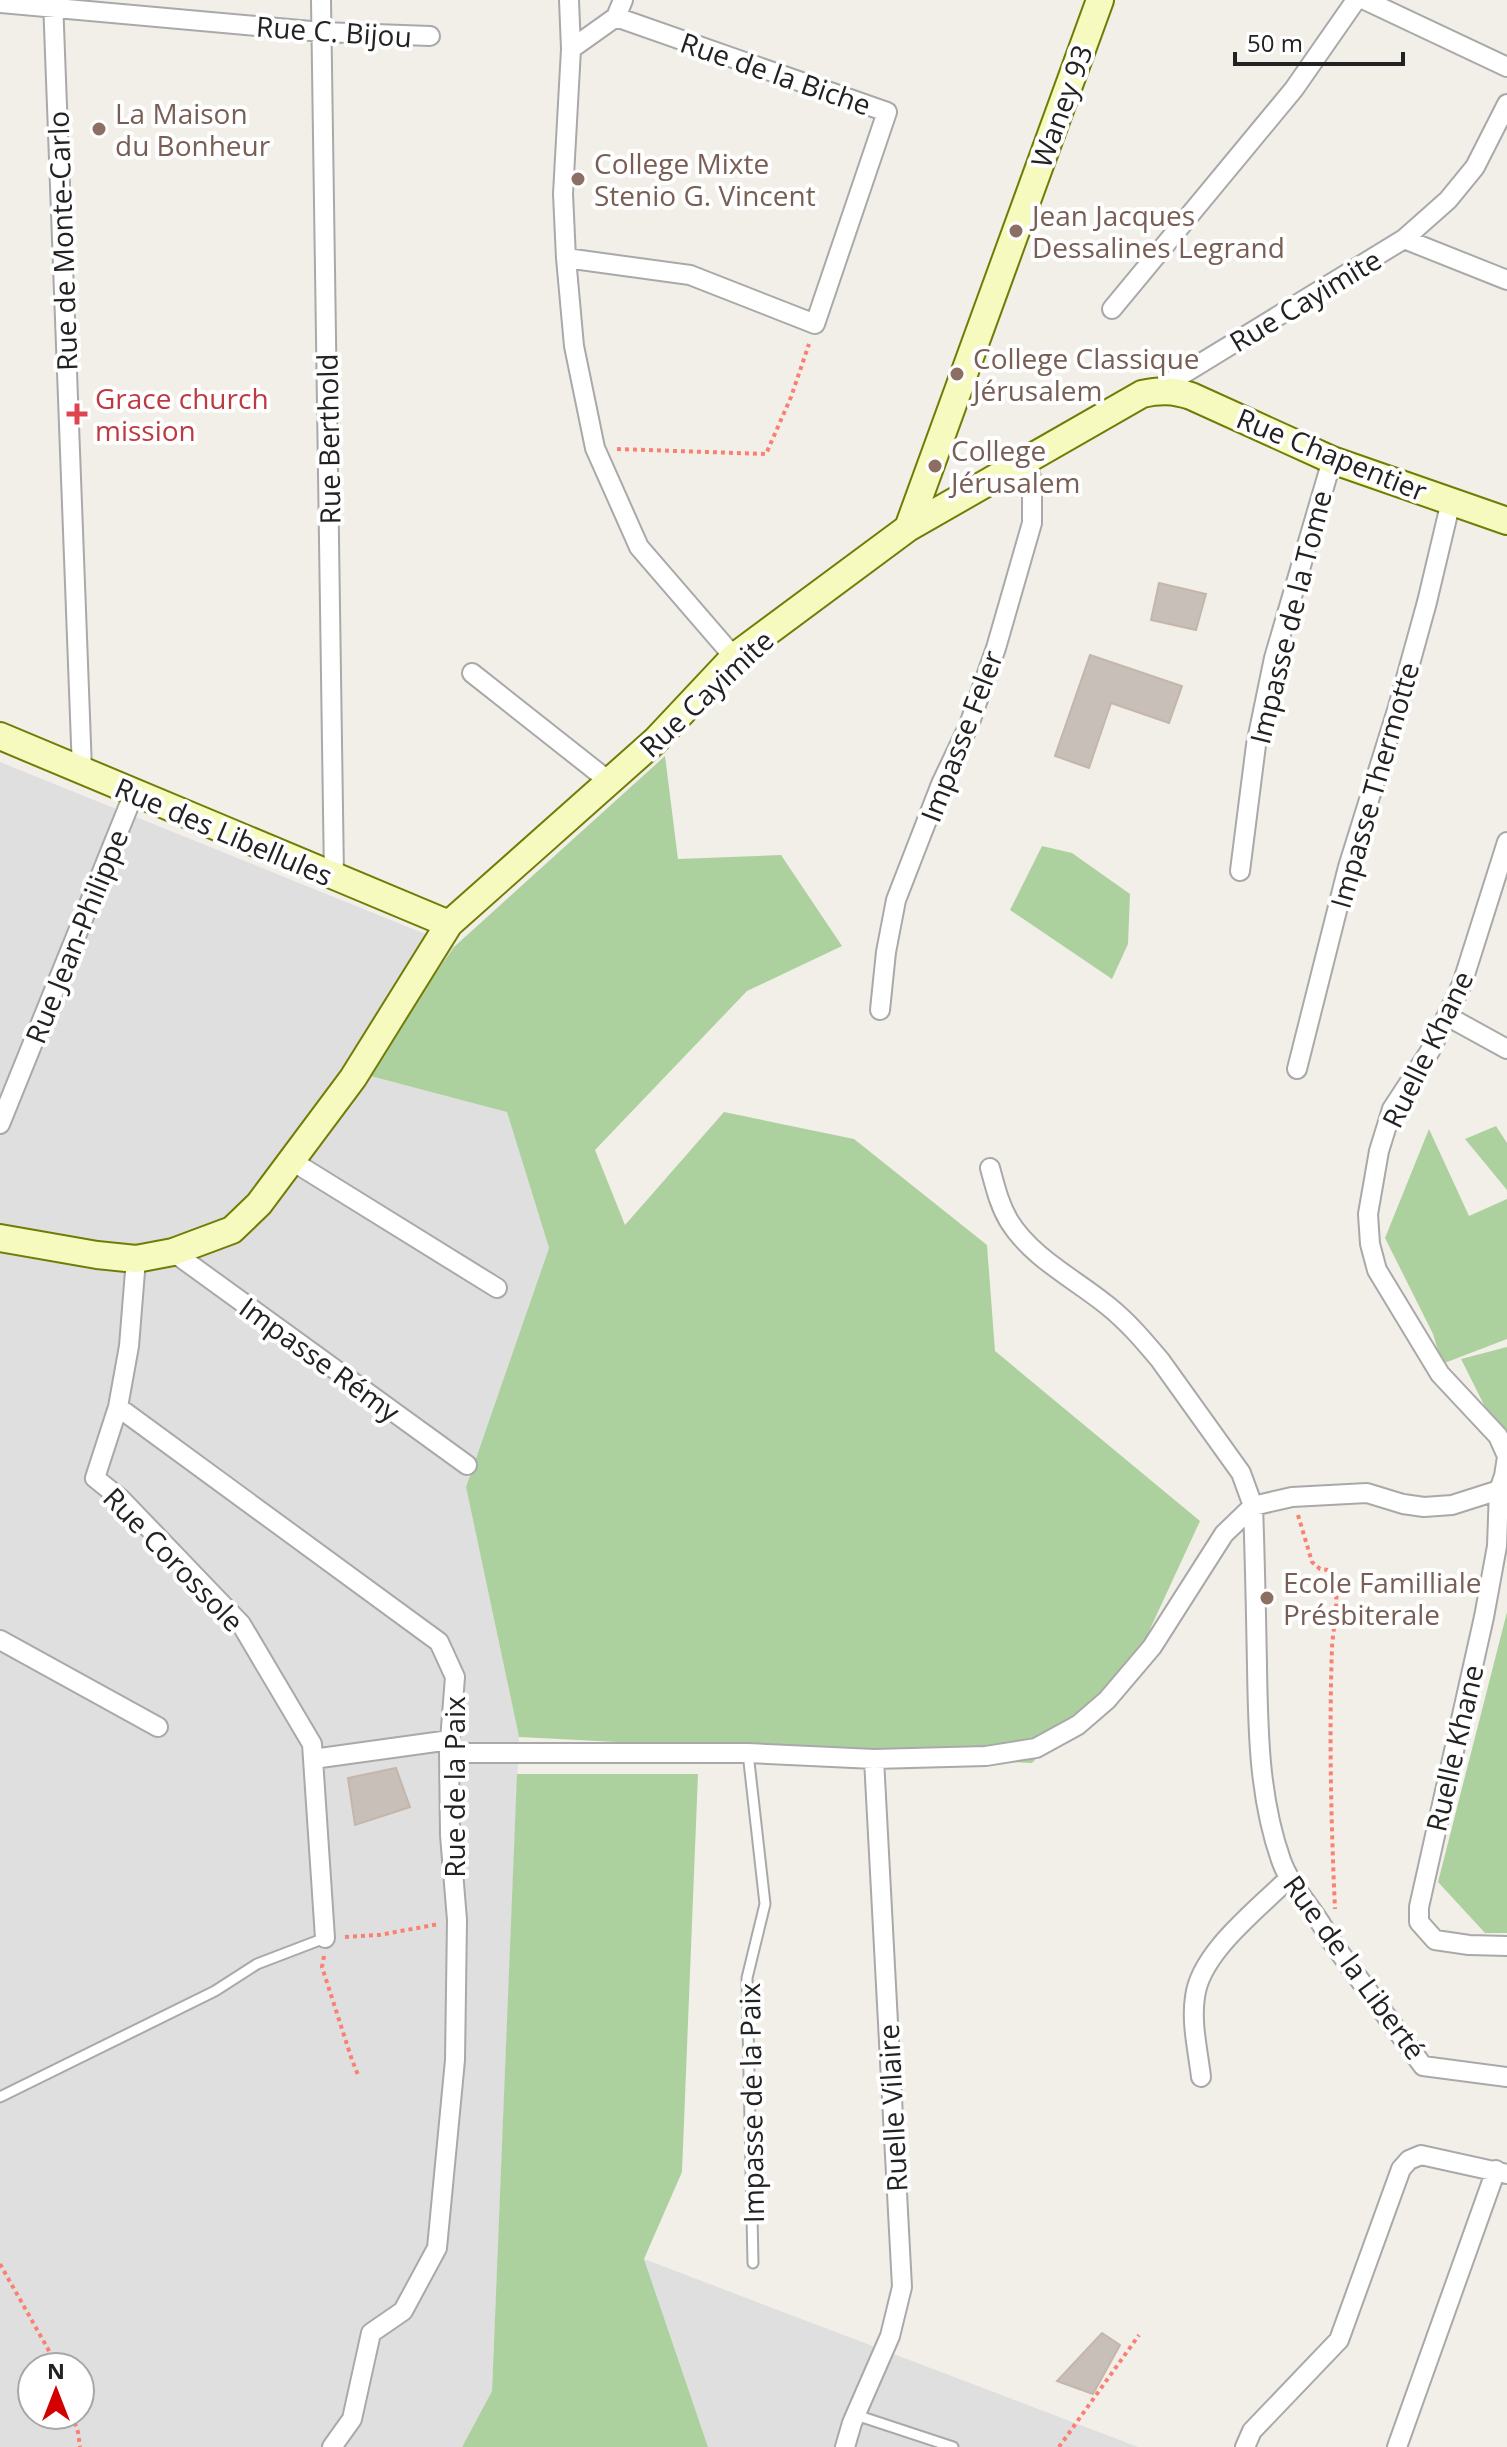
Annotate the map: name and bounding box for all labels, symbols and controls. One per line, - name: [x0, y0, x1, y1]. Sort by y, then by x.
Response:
- street label: Rue C. Bijou: [255, 7, 413, 55]
- scale bar: [1235, 16, 1403, 66]
- street label: Rue de la Biche: [676, 23, 876, 123]
- text: 50 m: [1247, 26, 1303, 59]
- street label: Waney 93: [1021, 40, 1101, 172]
- place label: La Maison du Bonheur: [115, 94, 271, 164]
- street label: Rue de Monte-Carlo: [38, 110, 86, 372]
- marker: La Maison du Bonheur: [90, 120, 108, 138]
- place label: College Mixte Stenio G. Vincent: [594, 144, 816, 214]
- marker: College Mixte Stenio G. Vincent: [569, 170, 587, 188]
- place label: Jean Jacques Dessalines Legrand: [1029, 196, 1285, 266]
- marker: Jean Jacques Dessalines Legrand: [1007, 222, 1025, 240]
- street label: Rue Cayimite: [1222, 240, 1388, 360]
- place label: College Classique Jérusalem: [970, 339, 1200, 409]
- street label: Rue Berthold: [308, 353, 348, 525]
- marker: College Classique Jérusalem: [948, 365, 966, 383]
- place label: Grace church mission: [95, 379, 269, 449]
- street label: Rue Chapentier: [1231, 399, 1433, 510]
- marker: Grace church mission: [66, 403, 88, 425]
- place label: College Jérusalem: [948, 431, 1080, 501]
- marker: College Jérusalem: [926, 457, 944, 475]
- street label: Impasse de la Tome: [1240, 486, 1340, 748]
- street label: Rue Cayimite: [631, 621, 781, 765]
- street label: Impasse Feler: [911, 644, 1011, 827]
- street label: Impasse Thermotte: [1321, 658, 1427, 912]
- street label: Rue des Libellules: [109, 768, 339, 894]
- street label: Rue Jean-Philippe: [16, 823, 136, 1049]
- street label: Ruelle Khane: [1373, 964, 1481, 1134]
- street label: Impasse Rémy: [232, 1288, 408, 1431]
- street label: Rue Corossole: [96, 1479, 252, 1639]
- place label: Ecole Familliale Présbiterale: [1283, 1563, 1481, 1633]
- marker: Ecole Familliale Présbiterale: [1258, 1589, 1276, 1607]
- street label: Ruelle Khane: [1416, 1661, 1492, 1835]
- street label: Rue de la Paix: [435, 1696, 473, 1878]
- street label: Rue de la Liberté: [1275, 1867, 1435, 2067]
- street label: Impasse de la Paix: [730, 1982, 772, 2223]
- street label: Ruelle Vilaire: [869, 2023, 915, 2193]
- north arrow: [16, 2351, 96, 2431]
- text: N: [47, 2355, 65, 2385]

